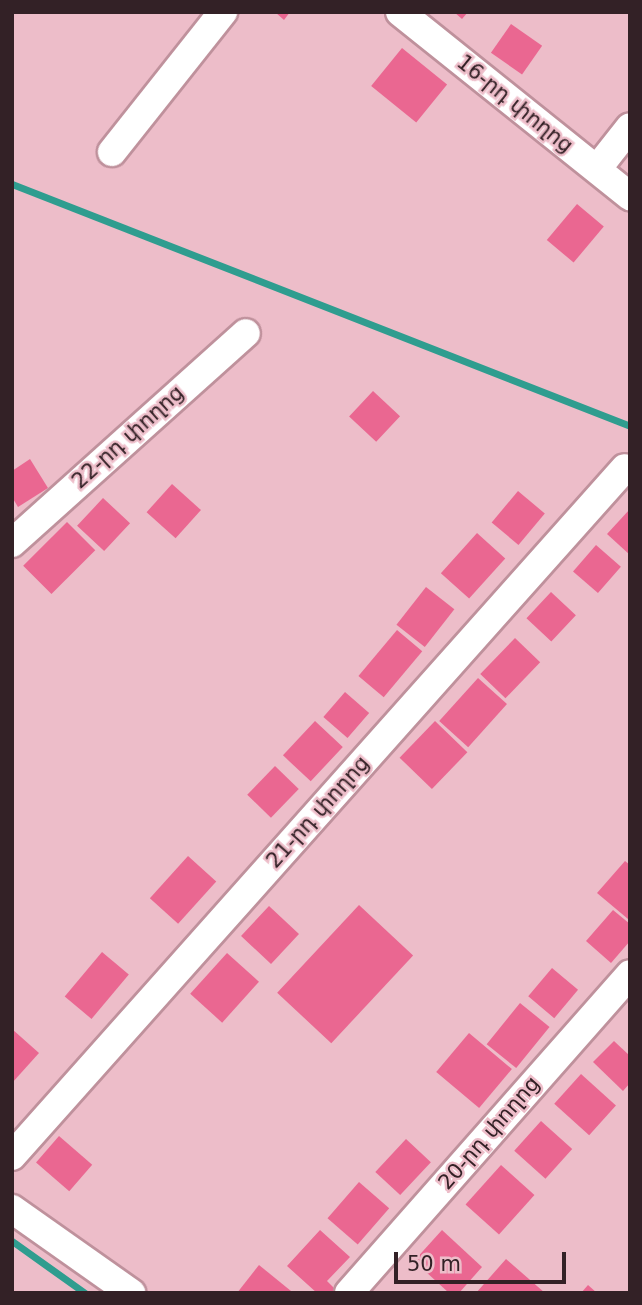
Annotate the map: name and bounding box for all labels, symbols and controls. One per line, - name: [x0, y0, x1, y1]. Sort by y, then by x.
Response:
- street label: 16-րդ փողոց: [452, 50, 578, 158]
- street label: 22-րդ փողոց: [67, 380, 189, 494]
- street label: 21-րդ փողոց: [261, 751, 375, 873]
- street label: 20-րդ փողոց: [433, 1071, 545, 1195]
- scale bar: [397, 1238, 568, 1282]
- text: 50 m: [407, 1252, 461, 1276]

